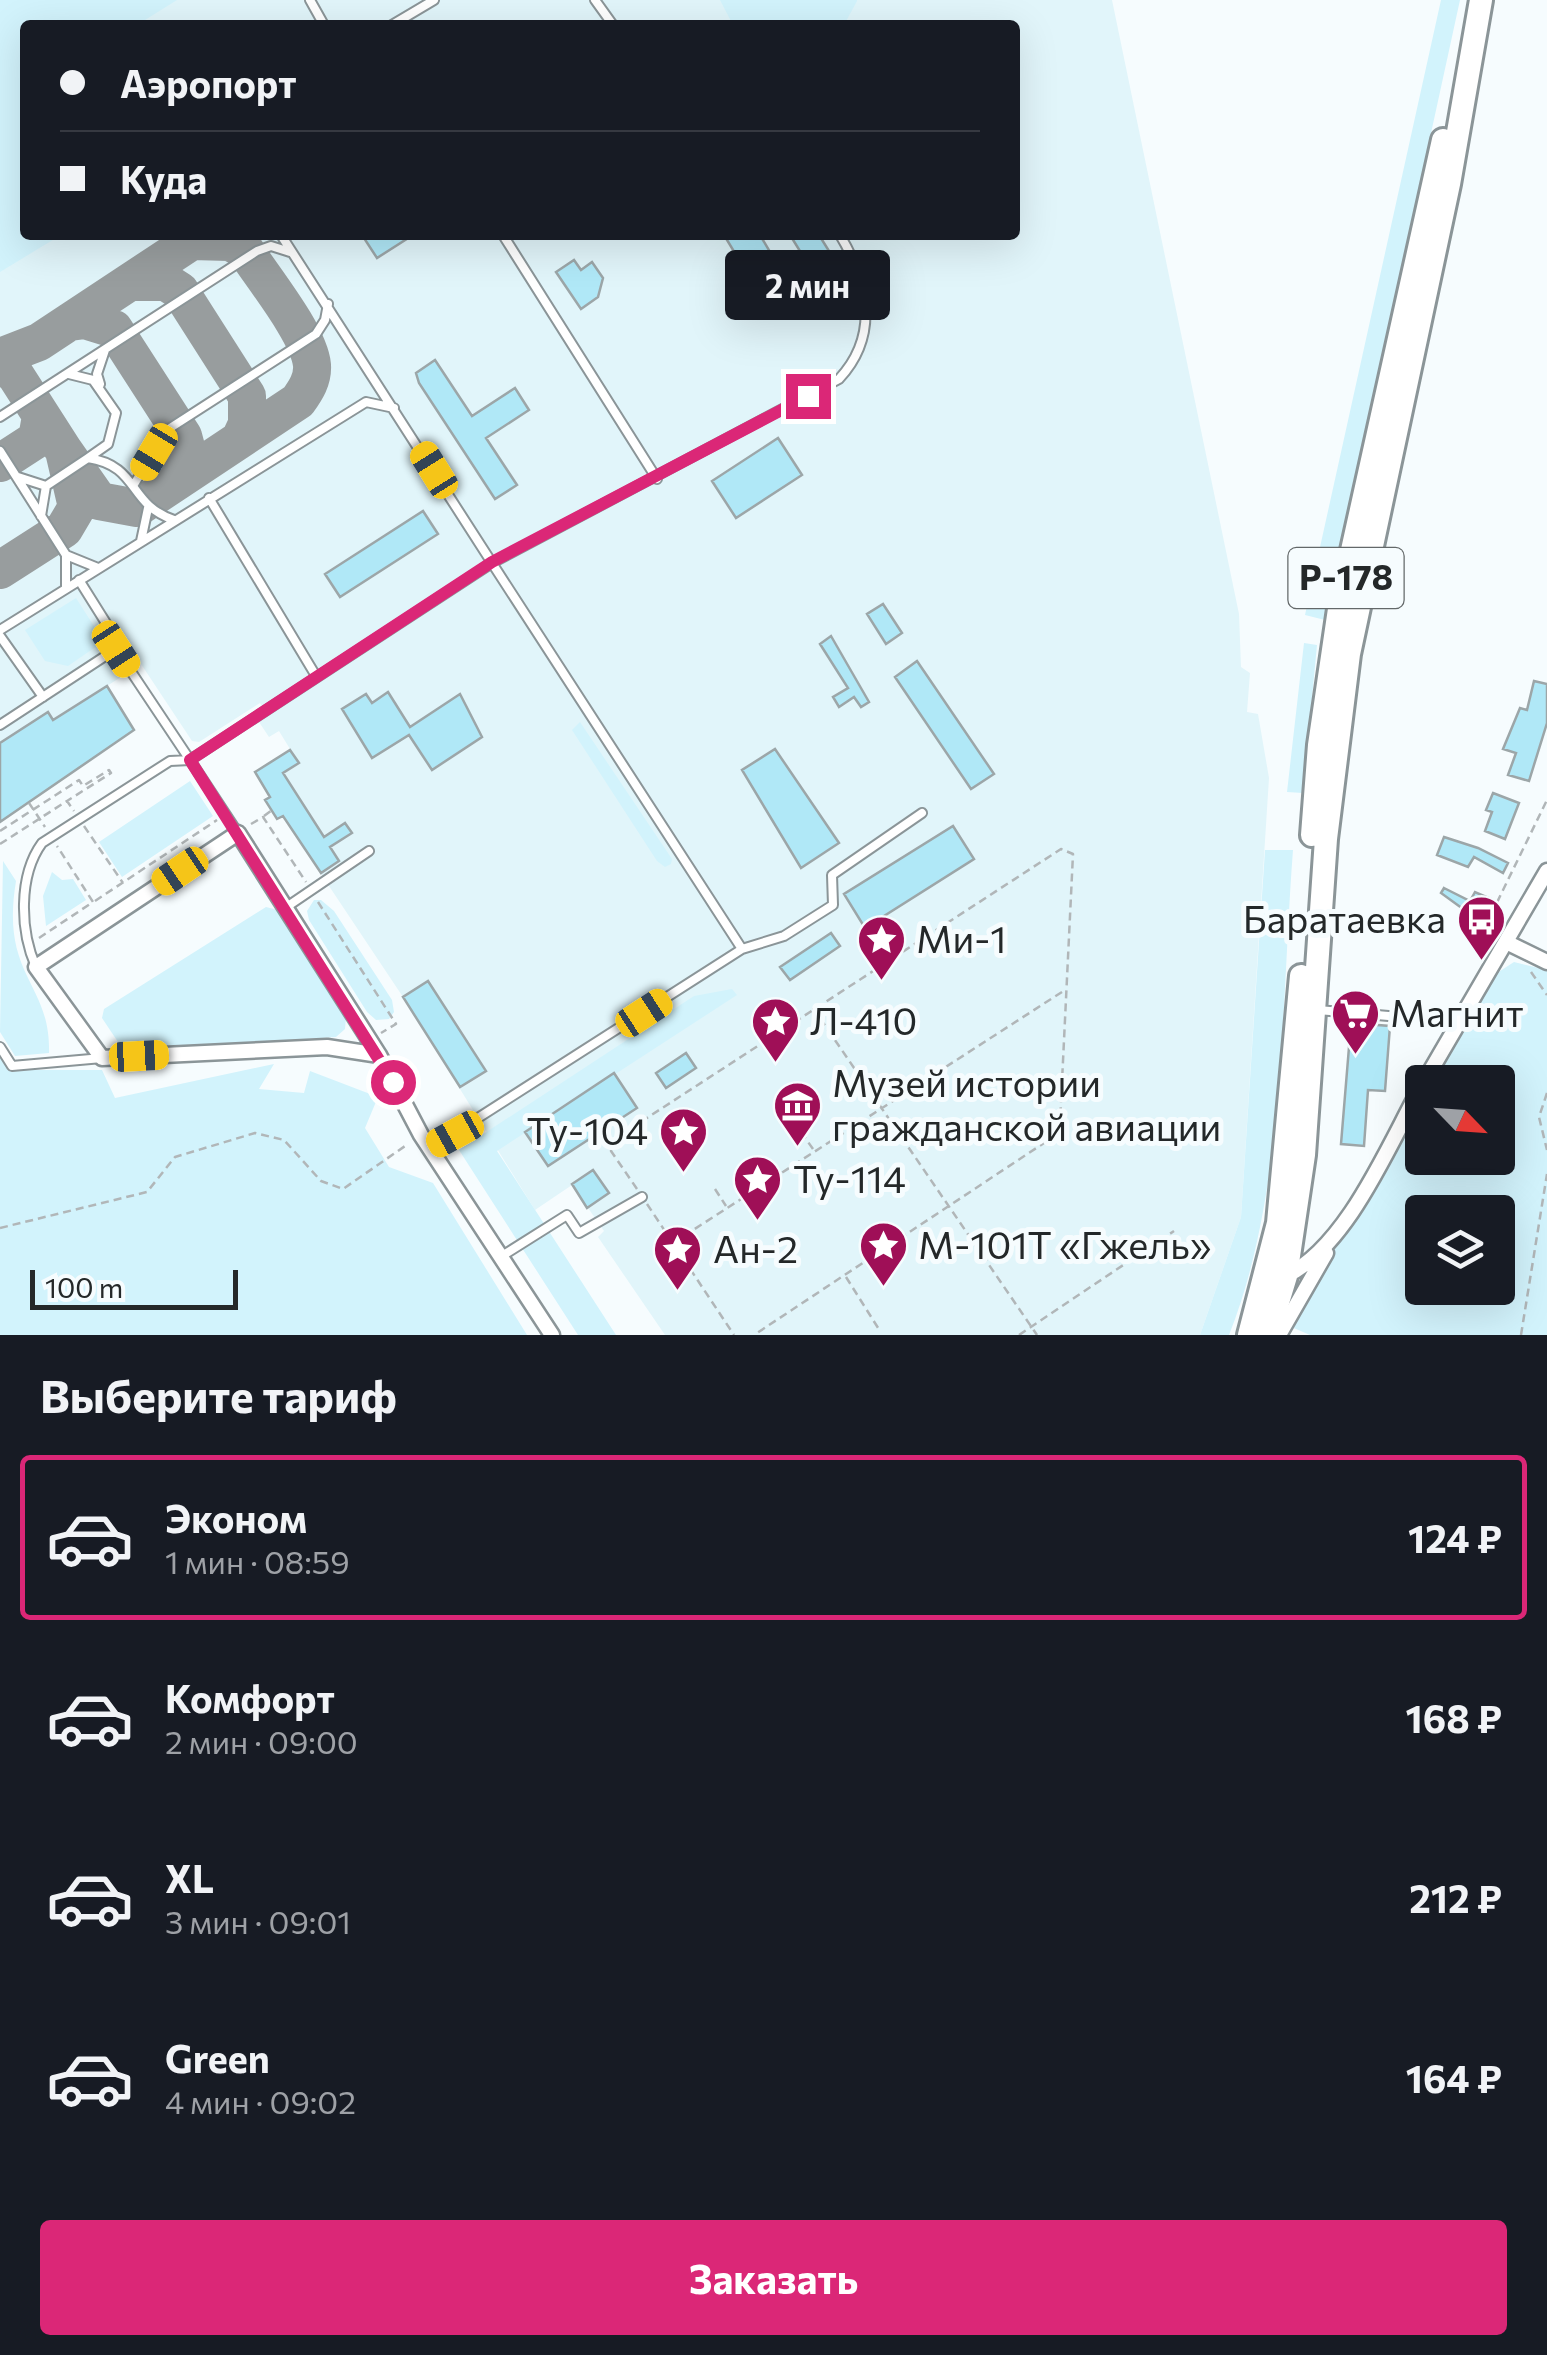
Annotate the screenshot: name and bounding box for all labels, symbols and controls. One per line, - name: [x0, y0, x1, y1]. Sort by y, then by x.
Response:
- text: Аэропорт: [120, 59, 296, 106]
- text: Куда: [120, 155, 207, 202]
- callout: 2 мин: [726, 251, 890, 321]
- text: 2 мин: [765, 265, 850, 305]
- route end: [786, 374, 831, 419]
- car: [126, 419, 182, 485]
- car: [405, 437, 463, 503]
- road number: Р-178: [1288, 548, 1404, 608]
- car: [87, 616, 145, 682]
- car: [147, 842, 213, 900]
- place label: Баратаевка: [1243, 894, 1446, 941]
- bus stop icon: Баратаевка: [1455, 894, 1507, 962]
- place icon: Ми-1: [855, 914, 907, 982]
- place label: Ми-1: [916, 914, 1006, 961]
- car: [611, 984, 677, 1042]
- supermarket icon: Магнит: [1329, 988, 1381, 1056]
- place label: Магнит: [1390, 988, 1524, 1035]
- place icon: Л-410: [749, 996, 801, 1064]
- place label: Л-410: [810, 996, 917, 1043]
- car: [108, 1039, 170, 1073]
- place label: Музей истории гражданской авиации: [832, 1058, 1221, 1149]
- route start: [371, 1060, 416, 1105]
- north arrow: [1405, 1065, 1515, 1175]
- map controls: [1405, 1065, 1515, 1305]
- museum icon: Музей истории гражданской авиации: [771, 1080, 823, 1148]
- car: [421, 1106, 489, 1162]
- place label: Ту-104: [527, 1106, 648, 1153]
- place icon: Ту-104: [657, 1106, 709, 1174]
- place icon: Ту-114: [732, 1154, 784, 1222]
- place label: Ту-114: [793, 1154, 906, 1201]
- button: layers: [1405, 1195, 1515, 1305]
- place icon: М-101Т «Гжель»: [857, 1220, 909, 1288]
- place label: М-101Т «Гжель»: [918, 1220, 1211, 1267]
- place icon: Ан-2: [652, 1224, 704, 1292]
- place label: Ан-2: [713, 1224, 798, 1271]
- scale bar: [30, 1265, 238, 1310]
- text: 100 m: [45, 1270, 123, 1304]
- text: Выберите тариф: [40, 1367, 397, 1422]
- icon: car: [45, 1493, 135, 1583]
- text: Эконом: [165, 1494, 307, 1541]
- text: 124 ₽: [1408, 1514, 1502, 1561]
- text: 1 мин · 08:59: [165, 1541, 350, 1581]
- icon: car: [45, 1673, 135, 1763]
- text: Комфорт: [165, 1674, 335, 1721]
- text: 168 ₽: [1406, 1694, 1502, 1741]
- text: 2 мин · 09:00: [165, 1721, 358, 1761]
- icon: car: [45, 1853, 135, 1943]
- text: XL: [165, 1854, 214, 1901]
- text: 212 ₽: [1409, 1874, 1502, 1921]
- text: 3 мин · 09:01: [165, 1901, 351, 1941]
- icon: car: [45, 2033, 135, 2123]
- text: Green: [165, 2034, 270, 2081]
- text: 164 ₽: [1406, 2054, 1502, 2101]
- text: 4 мин · 09:02: [165, 2081, 356, 2121]
- button: Заказать: [40, 2220, 1507, 2335]

